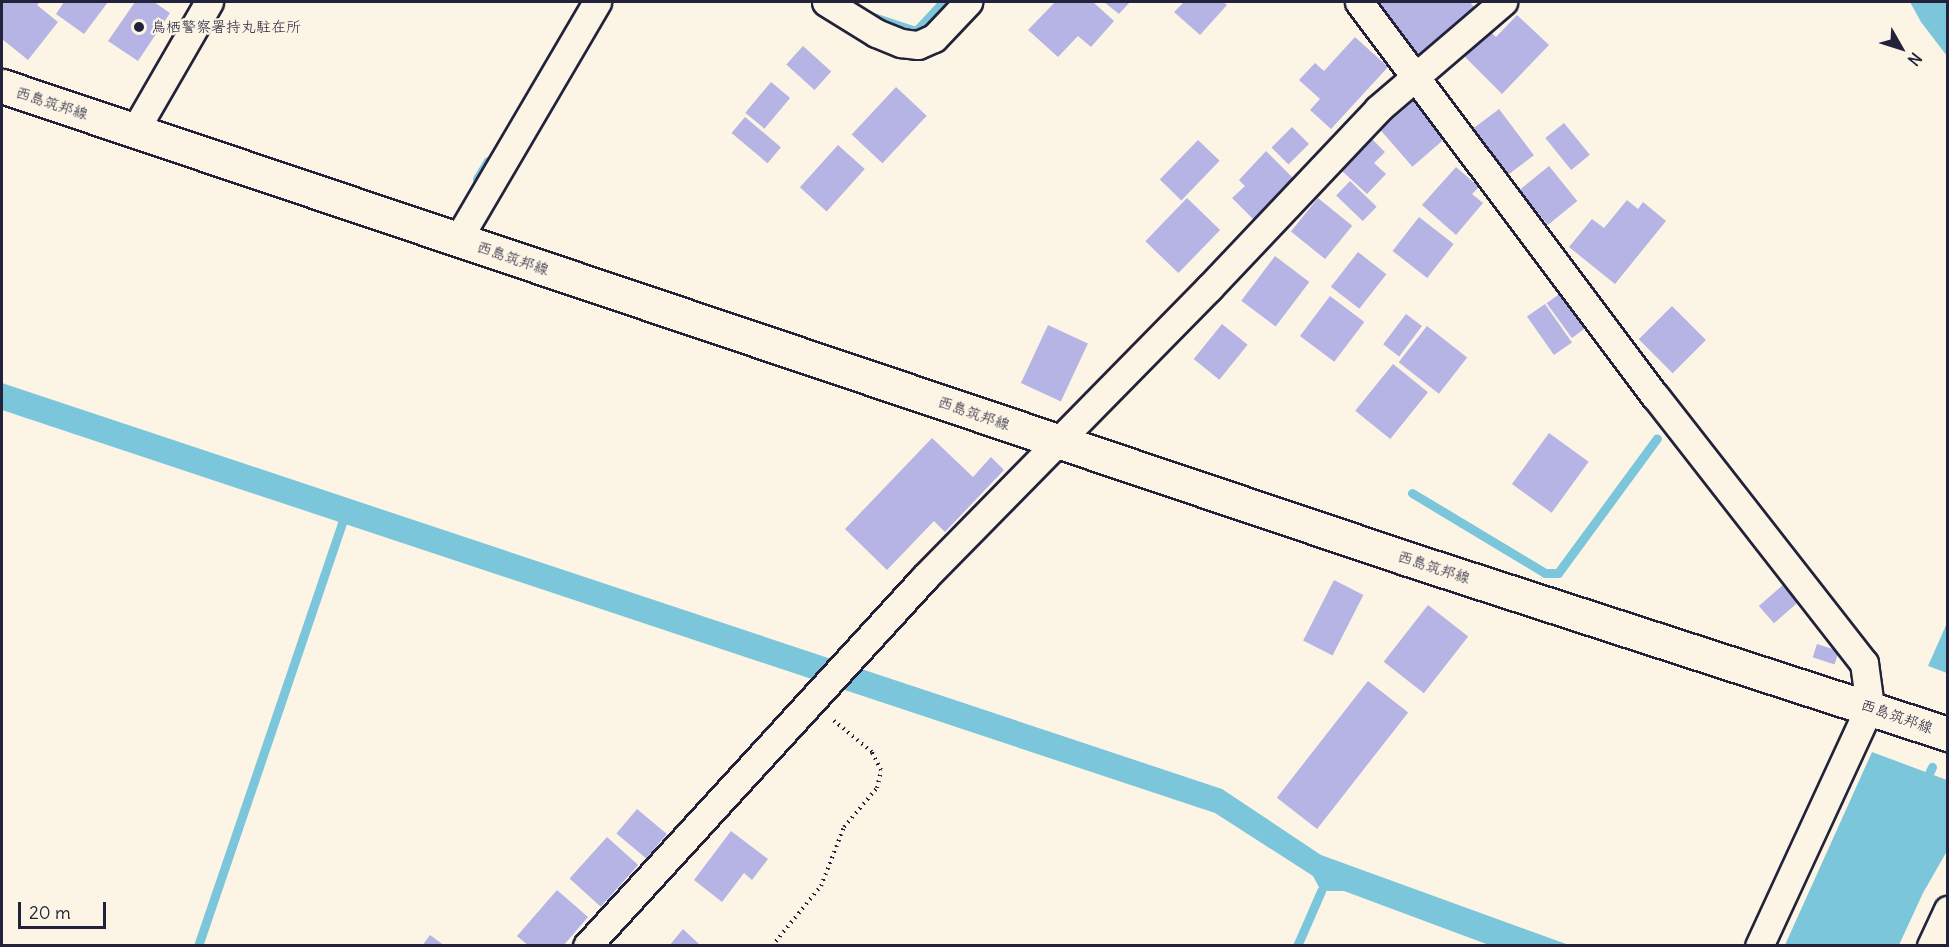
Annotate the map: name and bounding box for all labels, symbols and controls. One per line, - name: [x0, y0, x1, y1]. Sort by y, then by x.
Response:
- place label: 鳥栖警察署持丸駐在所: [151, 18, 301, 36]
- north arrow: [1871, 18, 1931, 78]
- marker: 鳥栖警察署持丸駐在所: [132, 20, 146, 34]
- text: N: [1904, 49, 1926, 70]
- street label: 西島筑邦線: [14, 83, 90, 123]
- street label: 西島筑邦線: [475, 237, 551, 279]
- street label: 西島筑邦線: [936, 392, 1012, 434]
- street label: 西島筑邦線: [1396, 547, 1472, 587]
- street label: 西島筑邦線: [1859, 695, 1935, 737]
- scale bar: [21, 890, 110, 928]
- text: 20 m: [29, 901, 71, 924]

